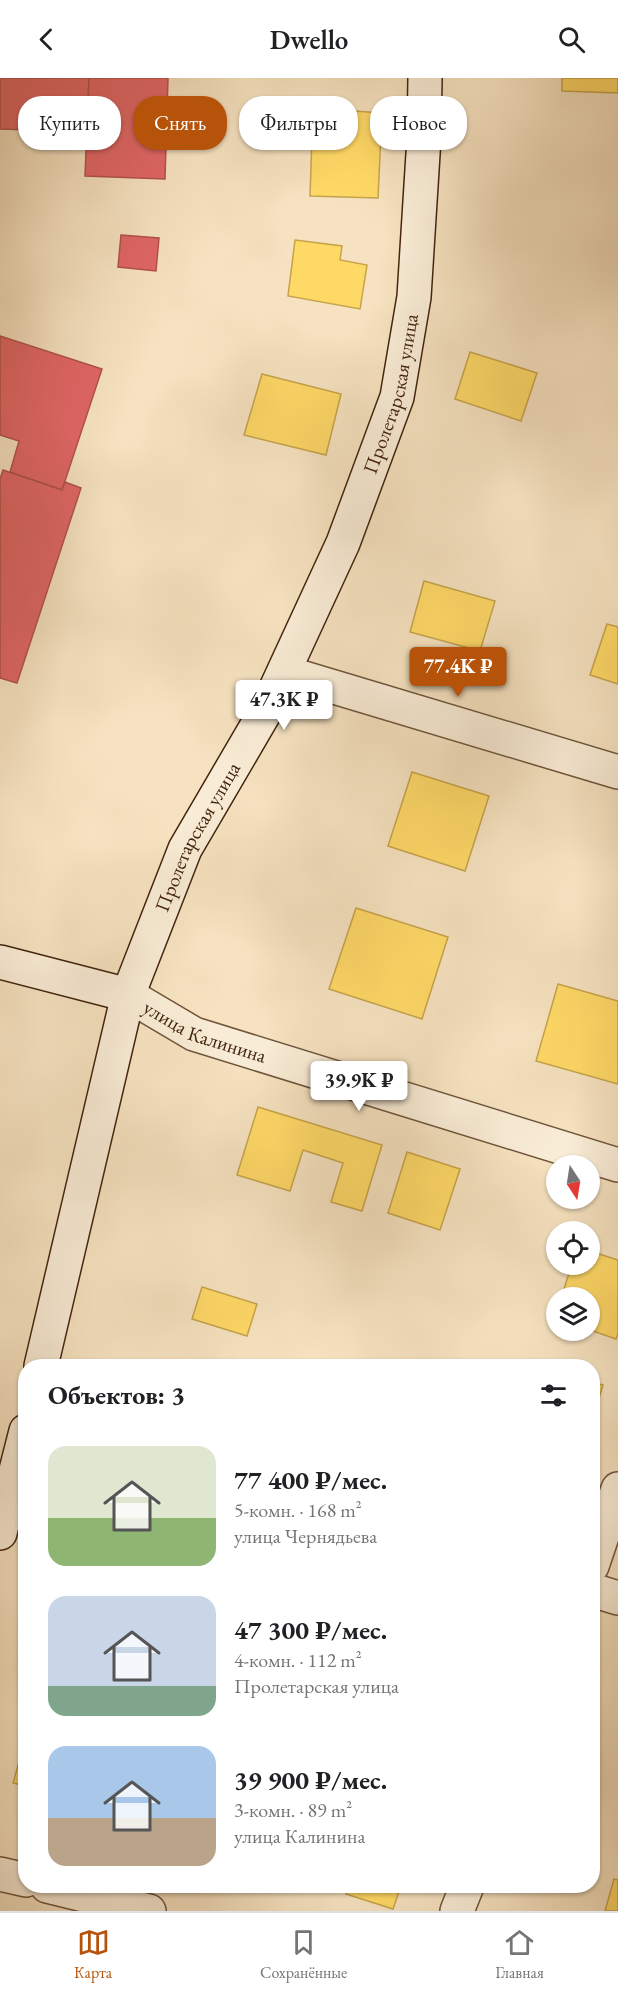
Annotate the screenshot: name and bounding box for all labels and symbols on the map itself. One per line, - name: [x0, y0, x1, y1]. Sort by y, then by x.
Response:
- street label: Пролетарская улица: [357, 312, 424, 477]
- pin: 77.4K ₽: [403, 647, 513, 698]
- pin: 47.3K ₽: [229, 680, 339, 731]
- street label: Пролетарская улица: [149, 757, 246, 916]
- street label: улица Калинина: [139, 994, 270, 1069]
- pin: 39.9K ₽: [304, 1061, 414, 1112]
- north arrow: [546, 1155, 600, 1209]

